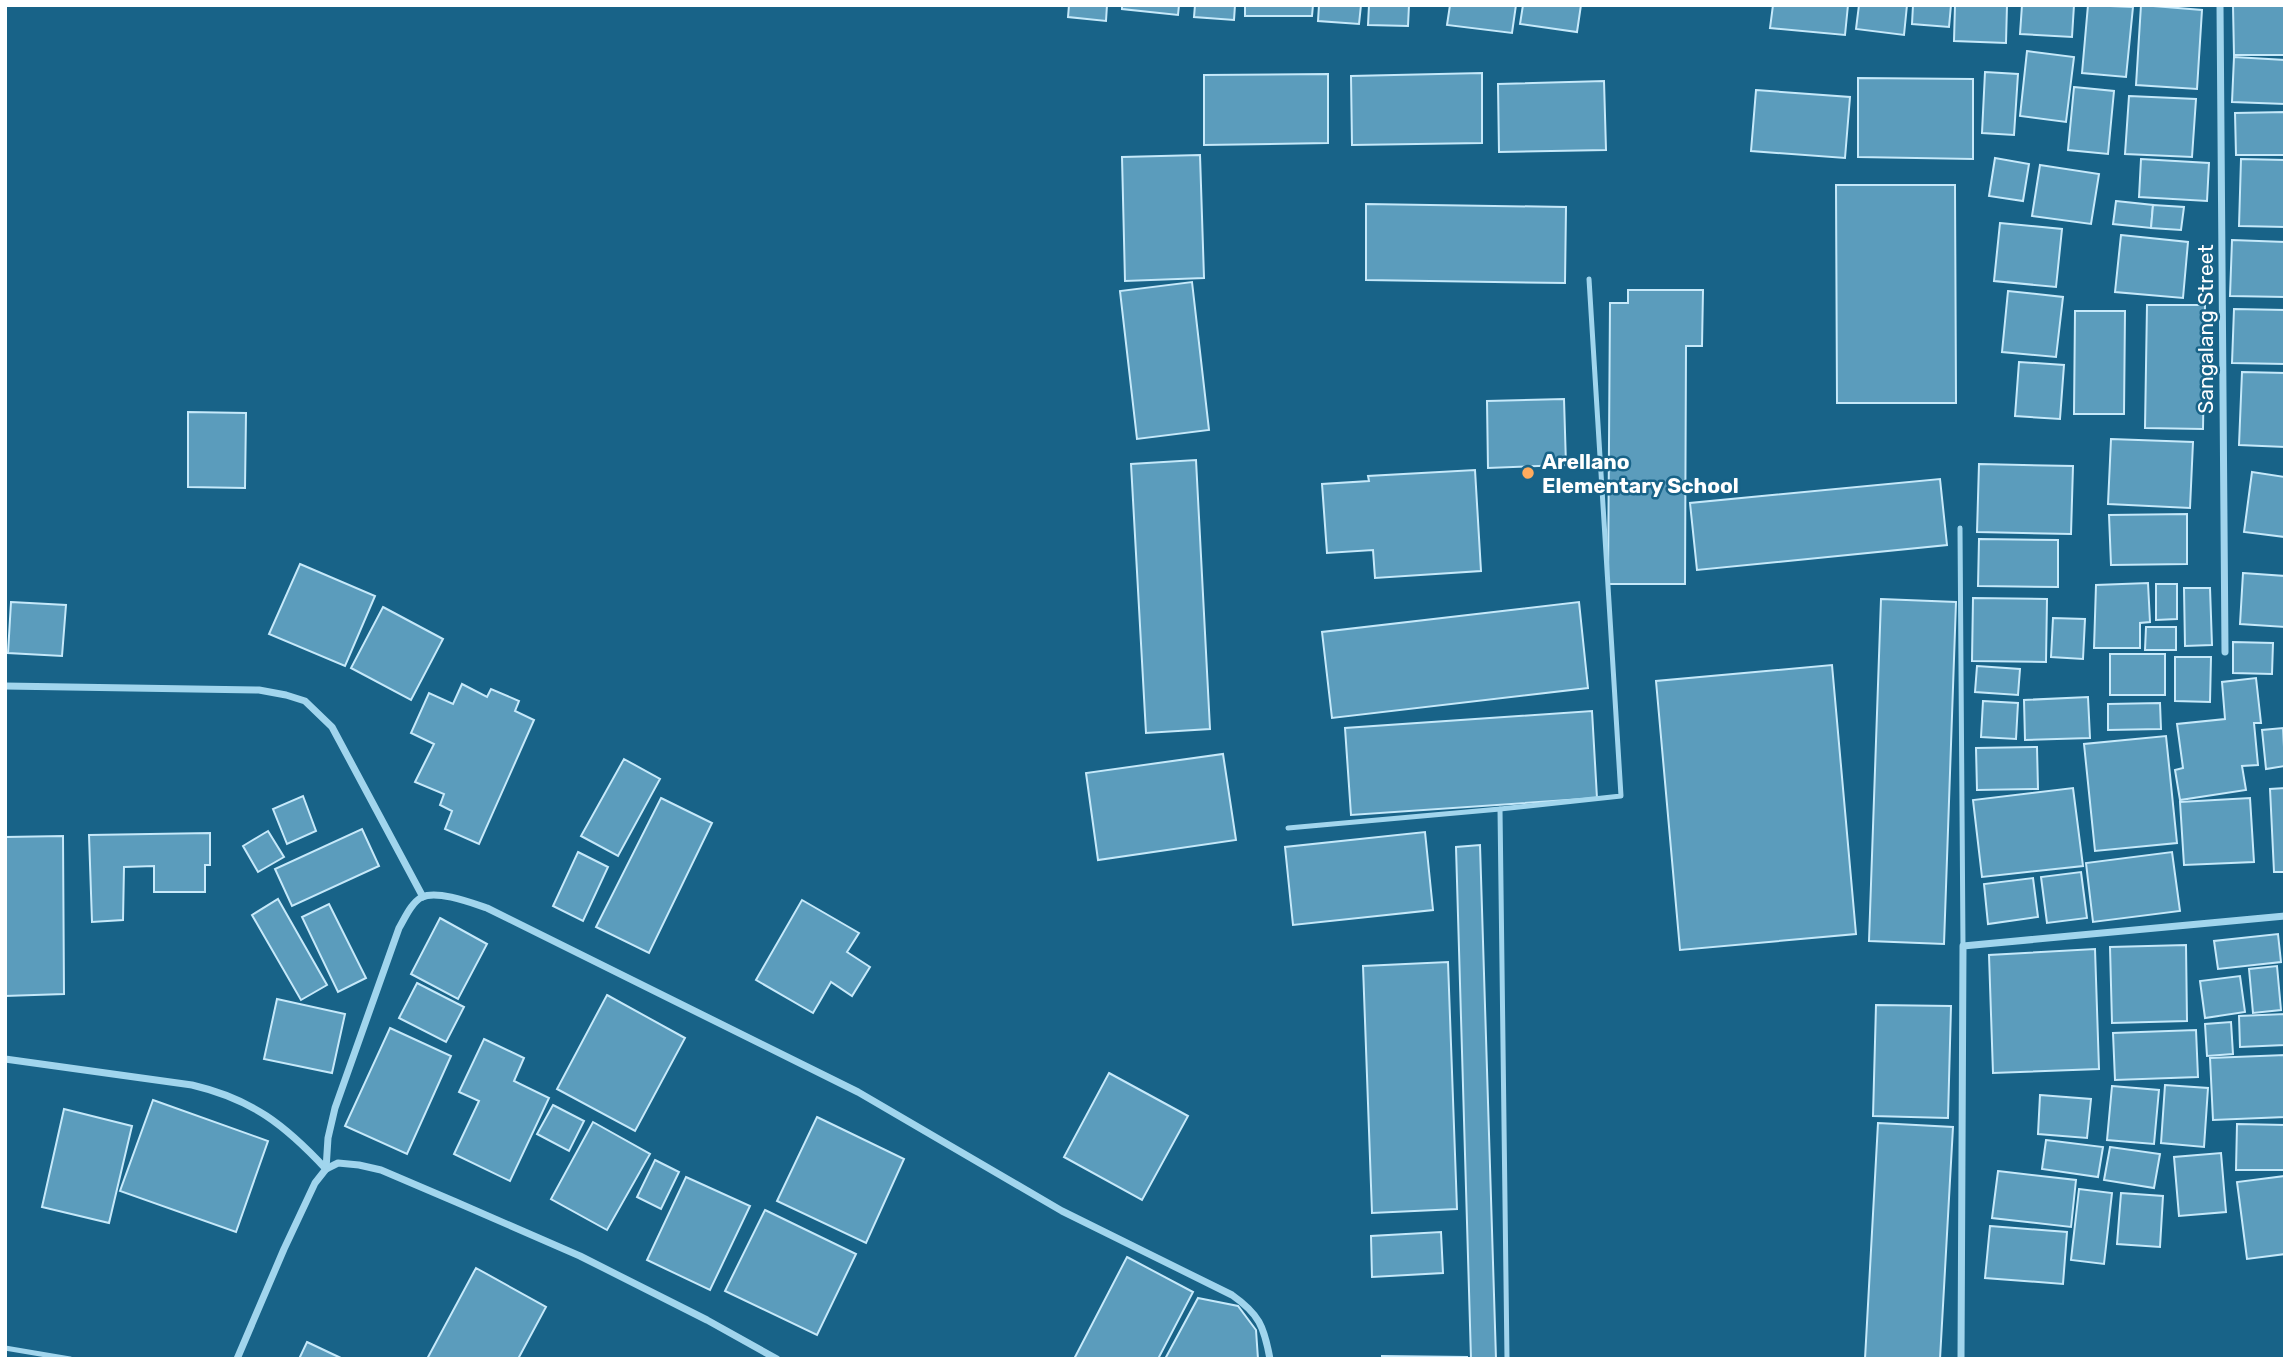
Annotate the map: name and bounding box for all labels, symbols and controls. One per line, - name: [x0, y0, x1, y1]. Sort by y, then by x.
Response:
- street label: Sangalang Street: [2193, 244, 2218, 414]
- place label: Arellano Elementary School: [1542, 449, 1739, 498]
- marker: Arellano Elementary School: [1520, 465, 1536, 481]

